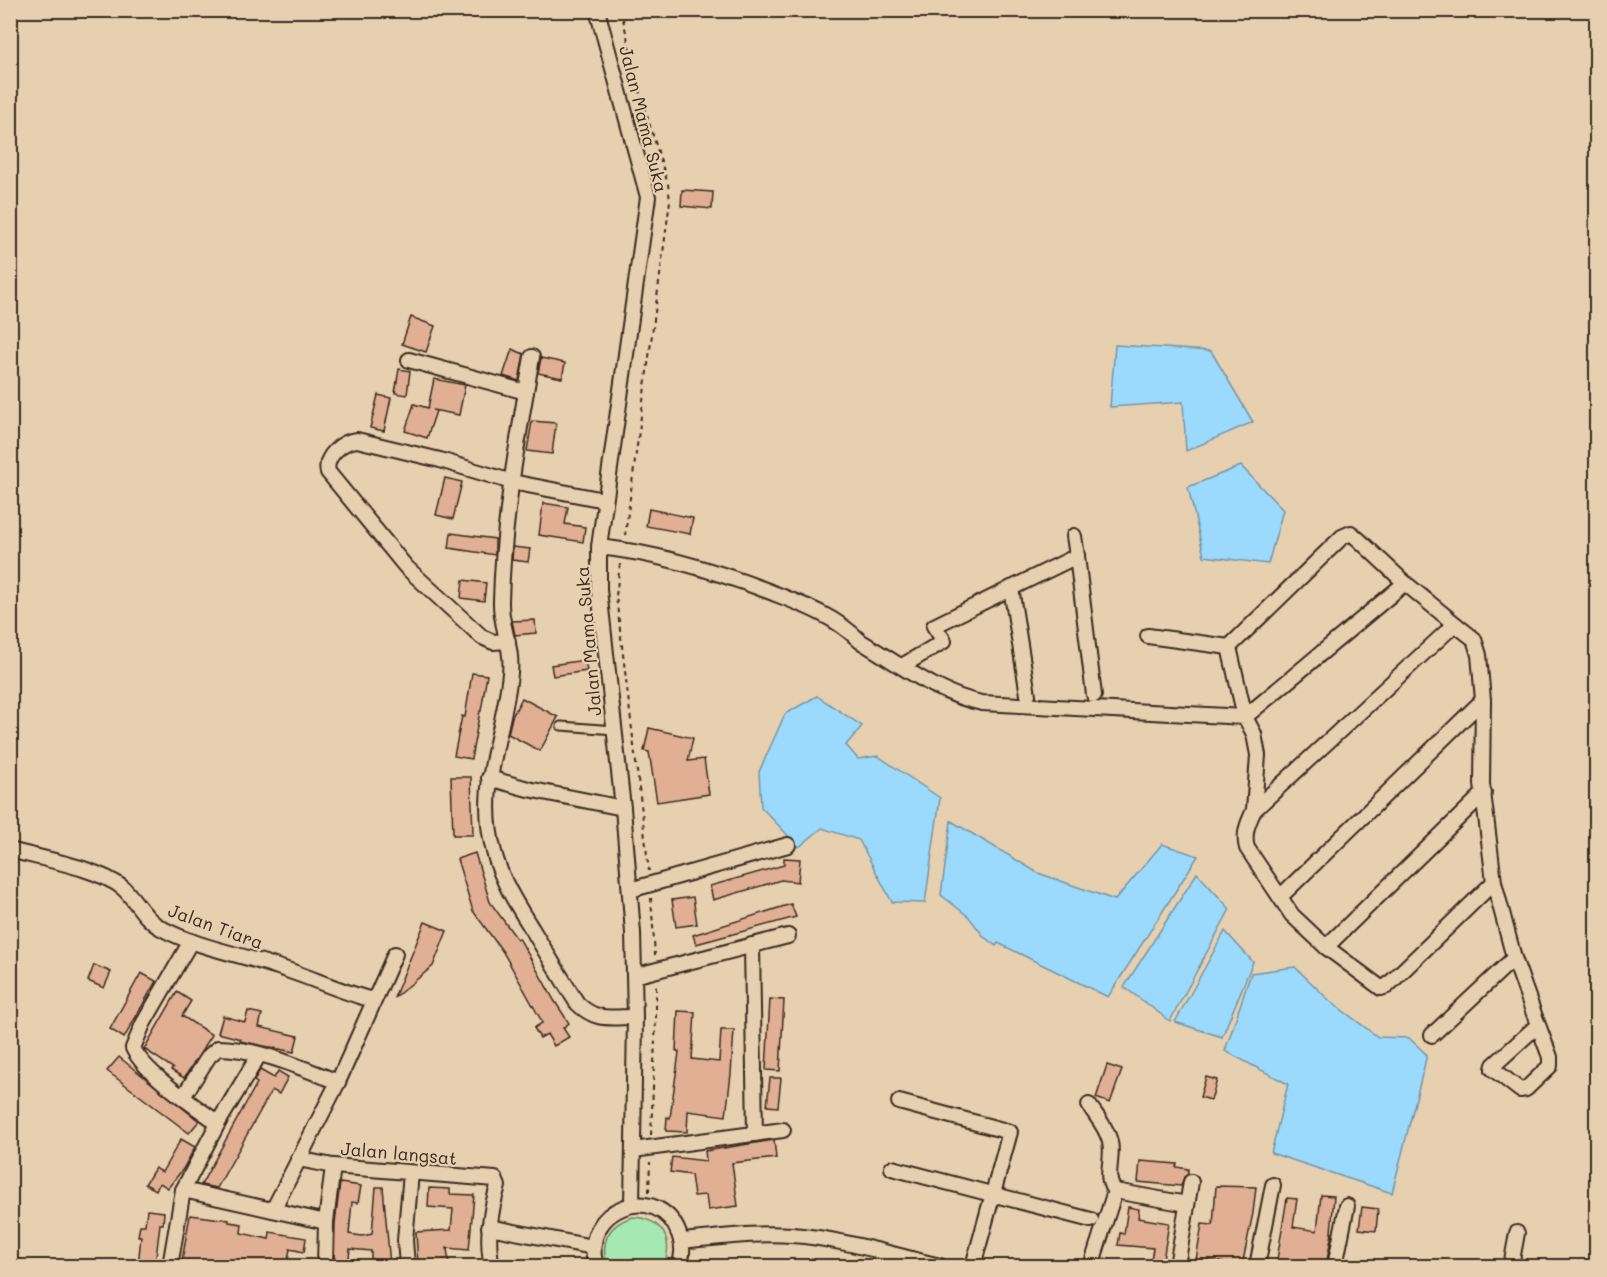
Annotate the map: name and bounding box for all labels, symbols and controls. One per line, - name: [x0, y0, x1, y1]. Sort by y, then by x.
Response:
- street label: Jalan Mama Suka: [614, 43, 674, 195]
- street label: Jalan Mama Suka: [570, 565, 606, 717]
- street label: Jalan Tiara: [165, 898, 267, 954]
- street label: Jalan langsat: [340, 1136, 458, 1170]

